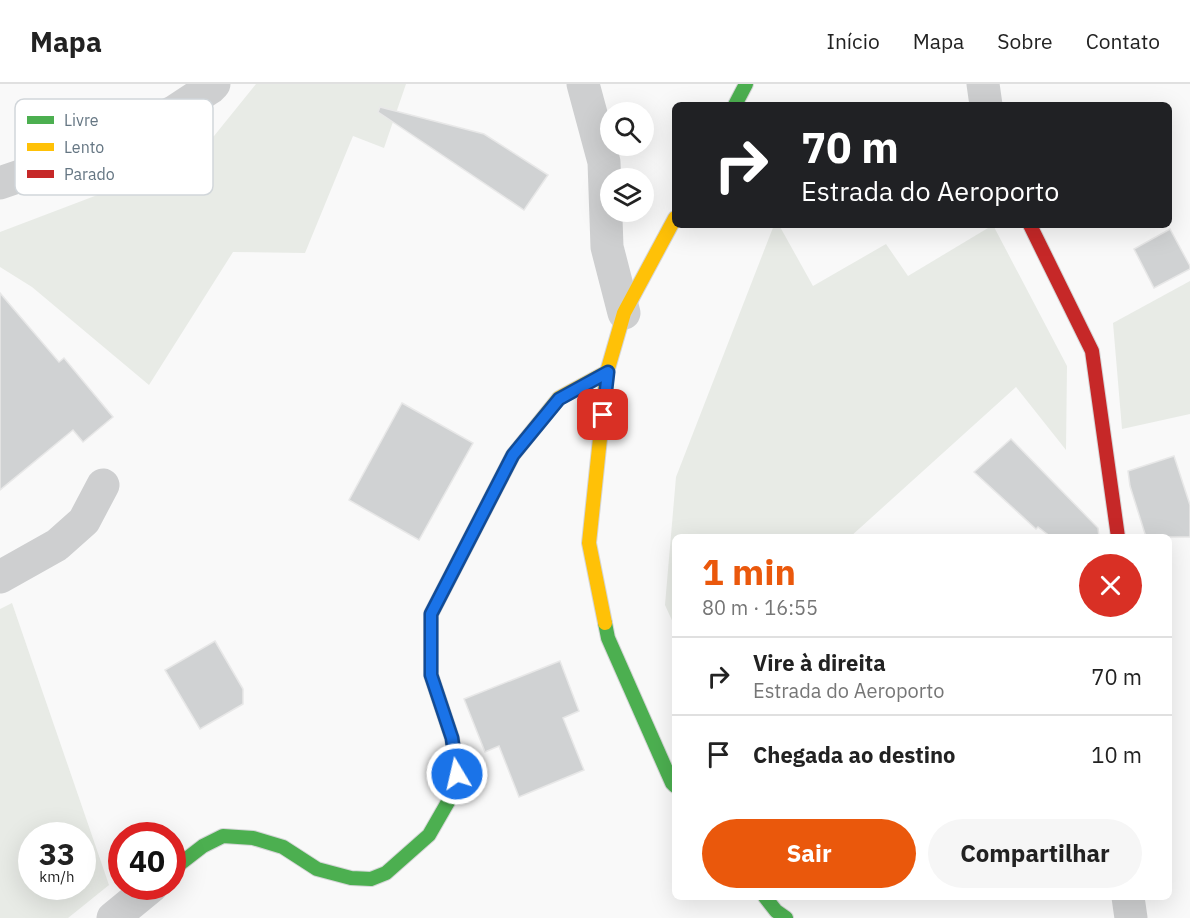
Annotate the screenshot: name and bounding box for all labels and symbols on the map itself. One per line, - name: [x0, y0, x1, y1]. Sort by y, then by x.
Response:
- legend: [15, 99, 213, 195]
- text: Livre: [64, 110, 99, 130]
- text: Lento: [64, 137, 104, 157]
- text: Parado: [64, 164, 115, 184]
- pin: [577, 389, 628, 440]
- position arrow: [425, 742, 489, 806]
- speed limit sign: 40: [108, 822, 186, 900]

